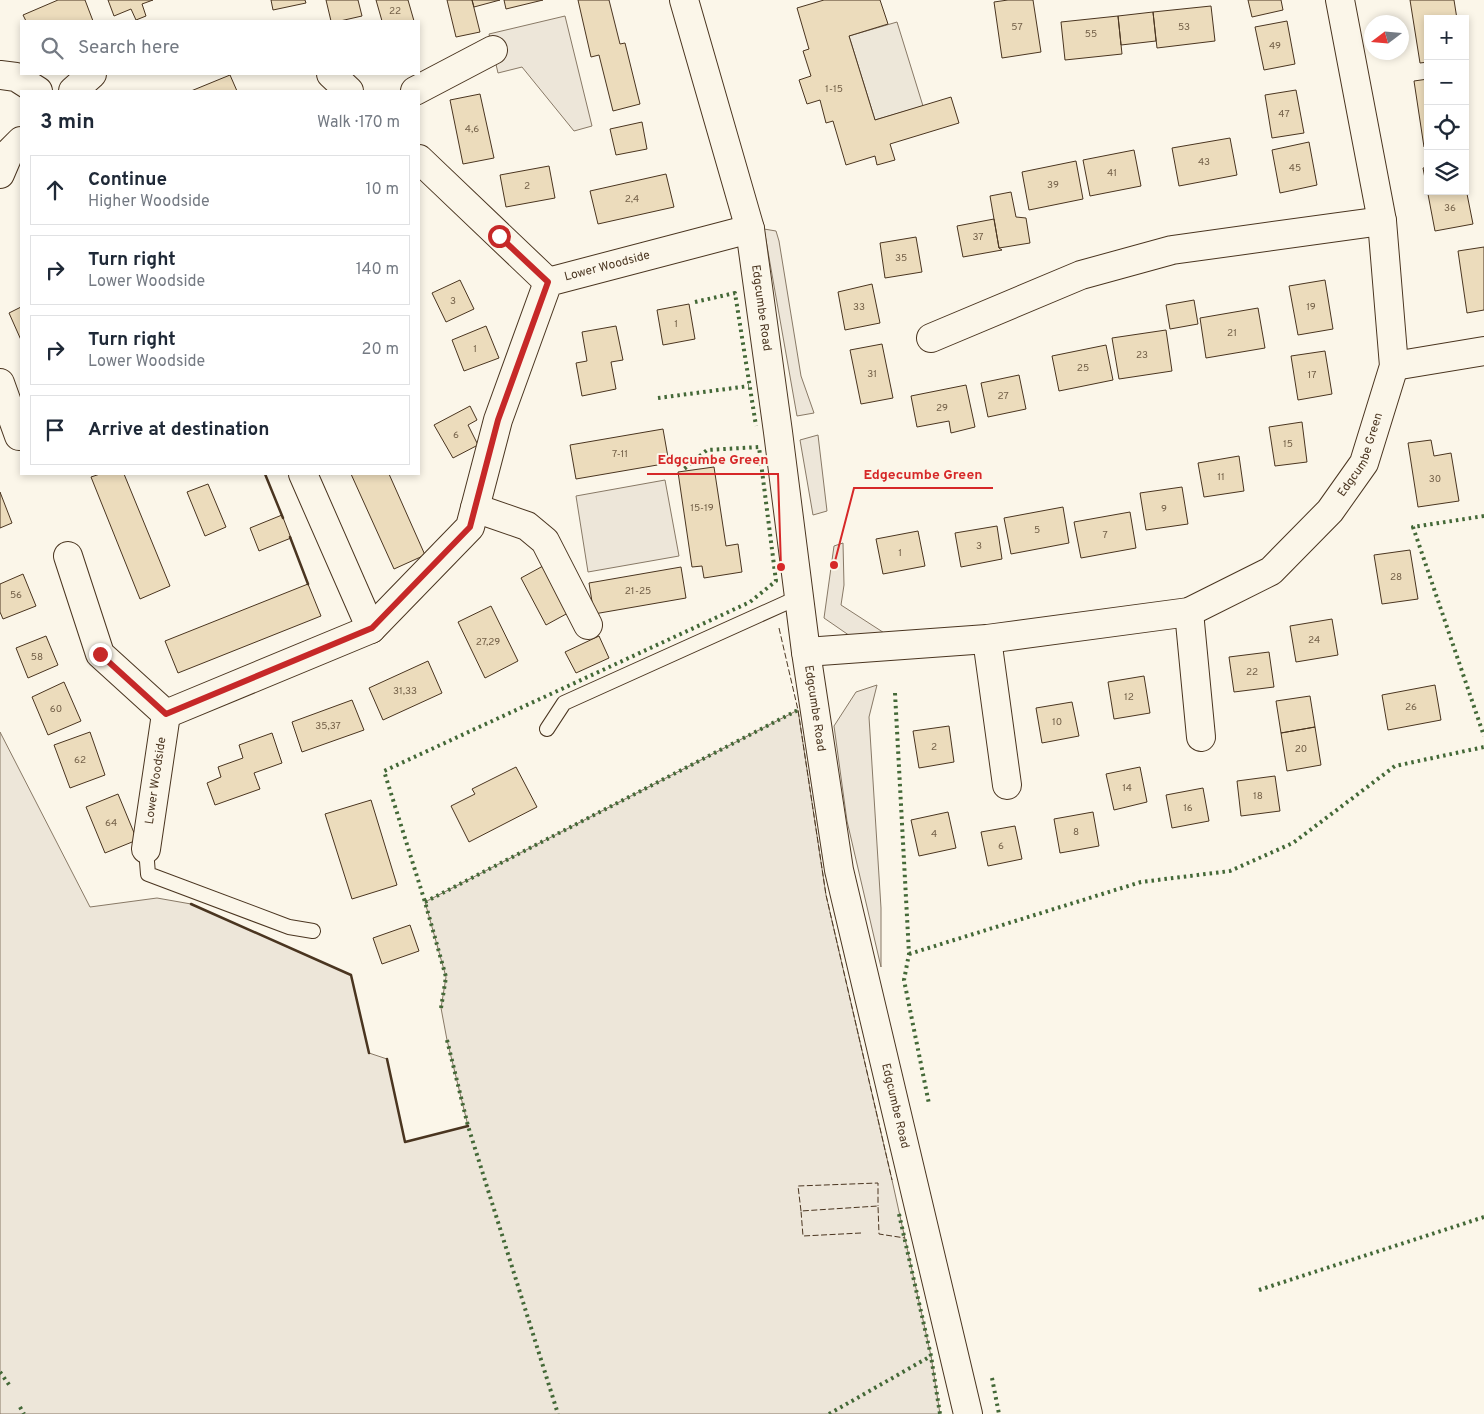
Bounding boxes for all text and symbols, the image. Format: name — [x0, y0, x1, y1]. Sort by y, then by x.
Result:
house number: 22 — [389, 5, 401, 18]
north arrow — [1364, 15, 1409, 60]
map controls — [1424, 15, 1469, 195]
button: + — [1424, 15, 1469, 60]
search box — [20, 20, 420, 75]
house number: 57 — [1011, 21, 1023, 34]
house number: 53 — [1178, 21, 1190, 34]
house number: 55 — [1085, 28, 1097, 41]
icon: search — [38, 34, 66, 62]
text: Search here — [78, 36, 180, 60]
house number: 49 — [1269, 40, 1281, 53]
button: − — [1424, 60, 1469, 105]
house number: 1-15 — [825, 83, 843, 96]
button: locate — [1424, 105, 1469, 150]
house number: 47 — [1278, 108, 1290, 121]
text: 3 min — [40, 109, 95, 136]
text: Walk · 170 m — [317, 113, 400, 133]
house number: 4,6 — [465, 123, 479, 136]
button: layers — [1424, 150, 1469, 195]
house number: 43 — [1198, 156, 1210, 169]
house number: 45 — [1289, 162, 1301, 175]
house number: 41 — [1107, 167, 1117, 180]
text: Continue — [88, 168, 167, 192]
icon: ahead — [41, 176, 69, 204]
house number: 39 — [1047, 179, 1059, 192]
text: 10 m — [365, 180, 399, 200]
house number: 2 — [524, 180, 530, 193]
text: Higher Woodside — [88, 192, 210, 212]
house number: 2,4 — [625, 193, 639, 206]
house number: 36 — [1444, 202, 1456, 215]
route start — [488, 225, 511, 248]
house number: 37 — [972, 231, 984, 244]
text: Turn right — [88, 248, 176, 272]
street label: Lower Woodside — [563, 248, 652, 285]
house number: 35 — [895, 252, 907, 265]
icon: right — [41, 256, 69, 284]
text: 140 m — [356, 260, 399, 280]
street label: Edgcumbe Road — [747, 264, 775, 352]
text: Lower Woodside — [88, 272, 205, 292]
house number: 3 — [450, 295, 456, 308]
house number: 33 — [853, 301, 865, 314]
house number: 19 — [1306, 301, 1316, 314]
house number: 1 — [674, 318, 678, 331]
house number: 21 — [1227, 327, 1237, 340]
text: Turn right — [88, 328, 176, 352]
icon: right — [41, 336, 69, 364]
text: 20 m — [362, 340, 399, 360]
house number: 1 — [473, 343, 477, 356]
house number: 23 — [1136, 349, 1148, 362]
text: Lower Woodside — [88, 352, 205, 372]
house number: 25 — [1077, 362, 1089, 375]
house number: 31 — [867, 368, 877, 381]
house number: 17 — [1308, 369, 1316, 382]
house number: 27 — [997, 390, 1009, 403]
house number: 29 — [936, 402, 948, 415]
street label: Edgcumbe Green — [1334, 411, 1387, 500]
icon: arrive — [41, 416, 69, 444]
text: Arrive at destination — [88, 418, 269, 442]
house number: 6 — [453, 429, 459, 442]
house number: 15 — [1283, 438, 1293, 451]
callout: Edgcumbe Green — [647, 445, 778, 474]
house number: 7-11 — [612, 448, 628, 461]
text: Edgcumbe Green — [657, 452, 769, 469]
callout: Edgecumbe Green — [854, 459, 993, 488]
text: Edgecumbe Green — [863, 467, 983, 484]
house number: 11 — [1217, 471, 1225, 484]
house number: 30 — [1429, 473, 1441, 486]
house number: 15-19 — [690, 502, 714, 515]
house number: 9 — [1161, 503, 1167, 516]
house number: 5 — [1034, 524, 1040, 537]
house number: 7 — [1102, 529, 1108, 542]
house number: 3 — [976, 540, 982, 553]
house number: 1 — [898, 547, 902, 560]
house number: 28 — [1390, 571, 1402, 584]
house number: 21-25 — [625, 585, 651, 598]
house number: 56 — [10, 589, 22, 602]
house number: 24 — [1308, 634, 1320, 647]
house number: 27,29 — [476, 636, 500, 649]
route end — [89, 643, 112, 666]
house number: 58 — [31, 651, 43, 664]
street label: Edgcumbe Road — [800, 664, 829, 753]
house number: 22 — [1246, 666, 1258, 679]
house number: 31,33 — [393, 685, 417, 698]
house number: 12 — [1124, 691, 1134, 704]
house number: 26 — [1405, 701, 1417, 714]
house number: 60 — [50, 703, 62, 716]
house number: 10 — [1052, 716, 1062, 729]
house number: 35,37 — [315, 720, 341, 733]
street label: Lower Woodside — [142, 736, 170, 825]
house number: 2 — [931, 741, 937, 754]
house number: 20 — [1295, 743, 1307, 756]
house number: 62 — [74, 754, 86, 767]
house number: 14 — [1122, 782, 1132, 795]
house number: 18 — [1253, 790, 1263, 803]
house number: 16 — [1183, 802, 1193, 815]
house number: 64 — [105, 817, 117, 830]
house number: 8 — [1073, 826, 1079, 839]
house number: 4 — [931, 828, 937, 841]
house number: 6 — [998, 840, 1004, 853]
street label: Edgcumbe Road — [877, 1062, 913, 1150]

